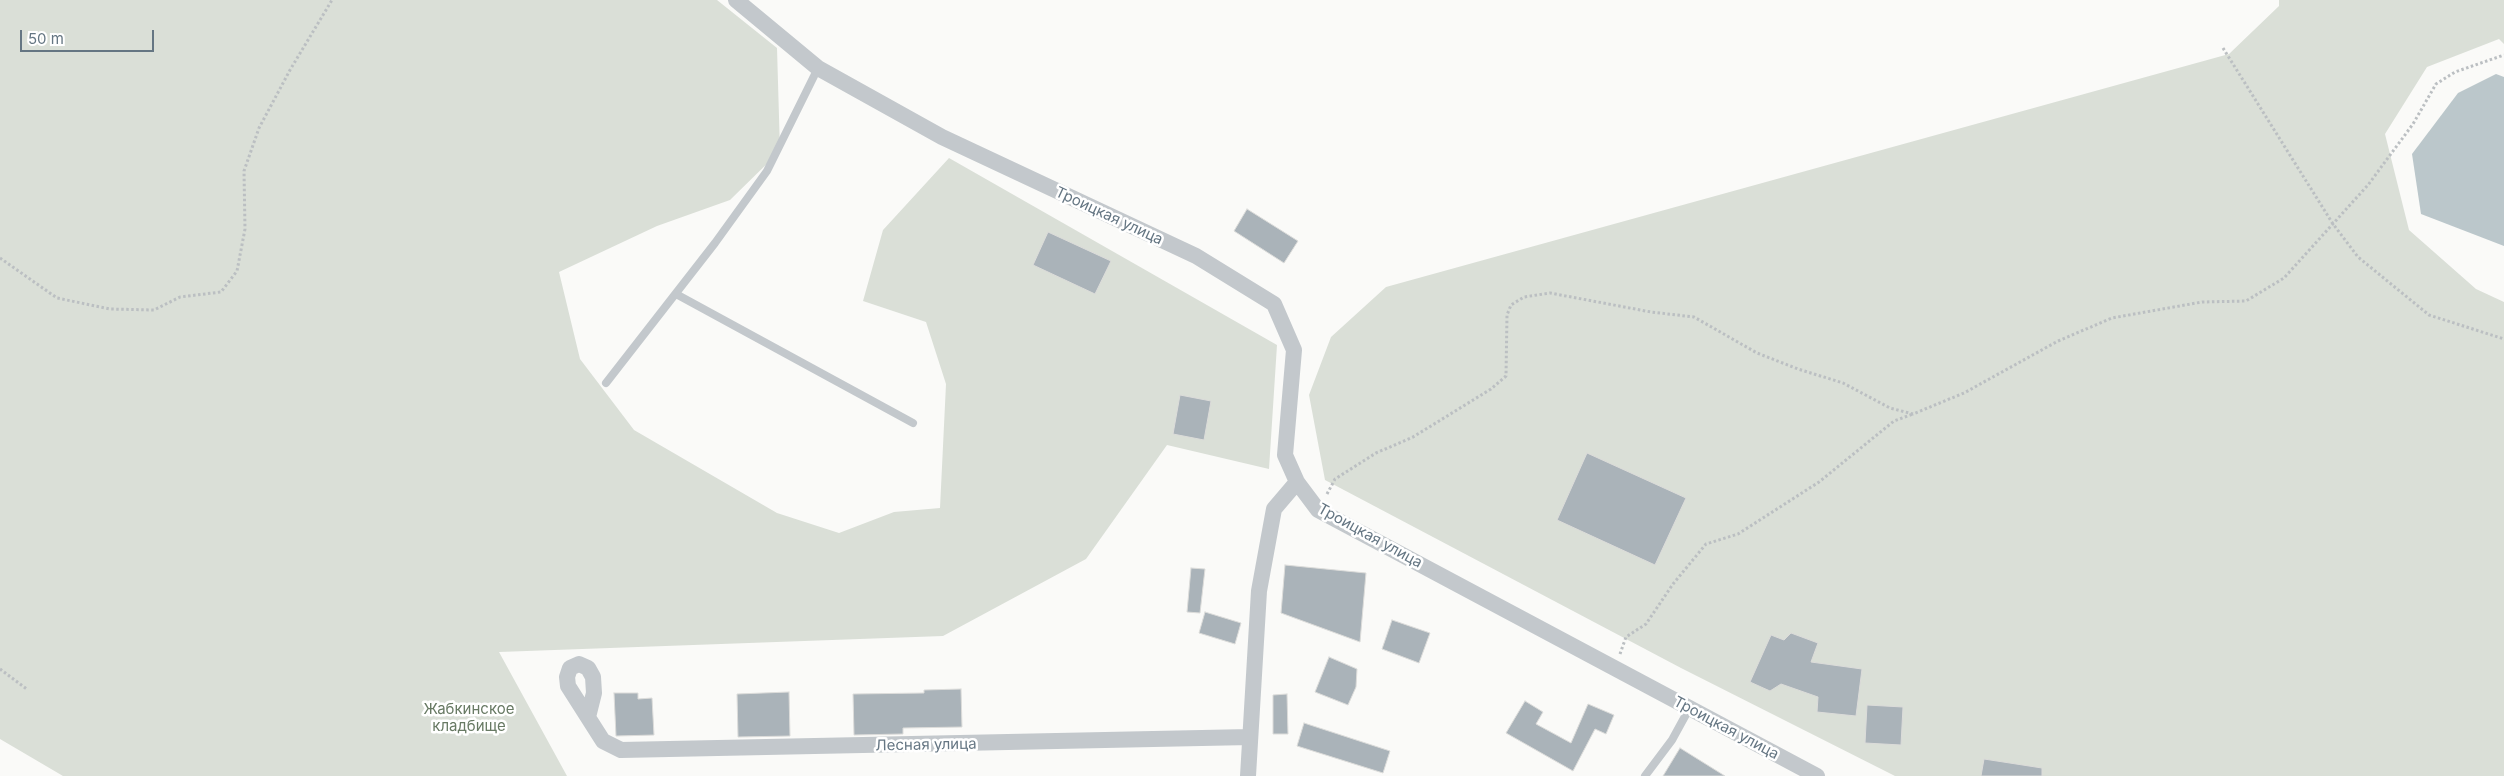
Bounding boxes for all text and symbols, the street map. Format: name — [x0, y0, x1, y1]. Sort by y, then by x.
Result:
scale bar — [22, 20, 156, 52]
text: 50 m — [28, 29, 64, 48]
street label: Троицкая улица — [1052, 183, 1166, 249]
street label: Троицкая улица — [1315, 500, 1425, 572]
street label: Троицкая улица — [1670, 693, 1782, 763]
park label: Жабкинское кладбище — [424, 700, 514, 735]
street label: Лесная улица — [875, 735, 977, 755]

